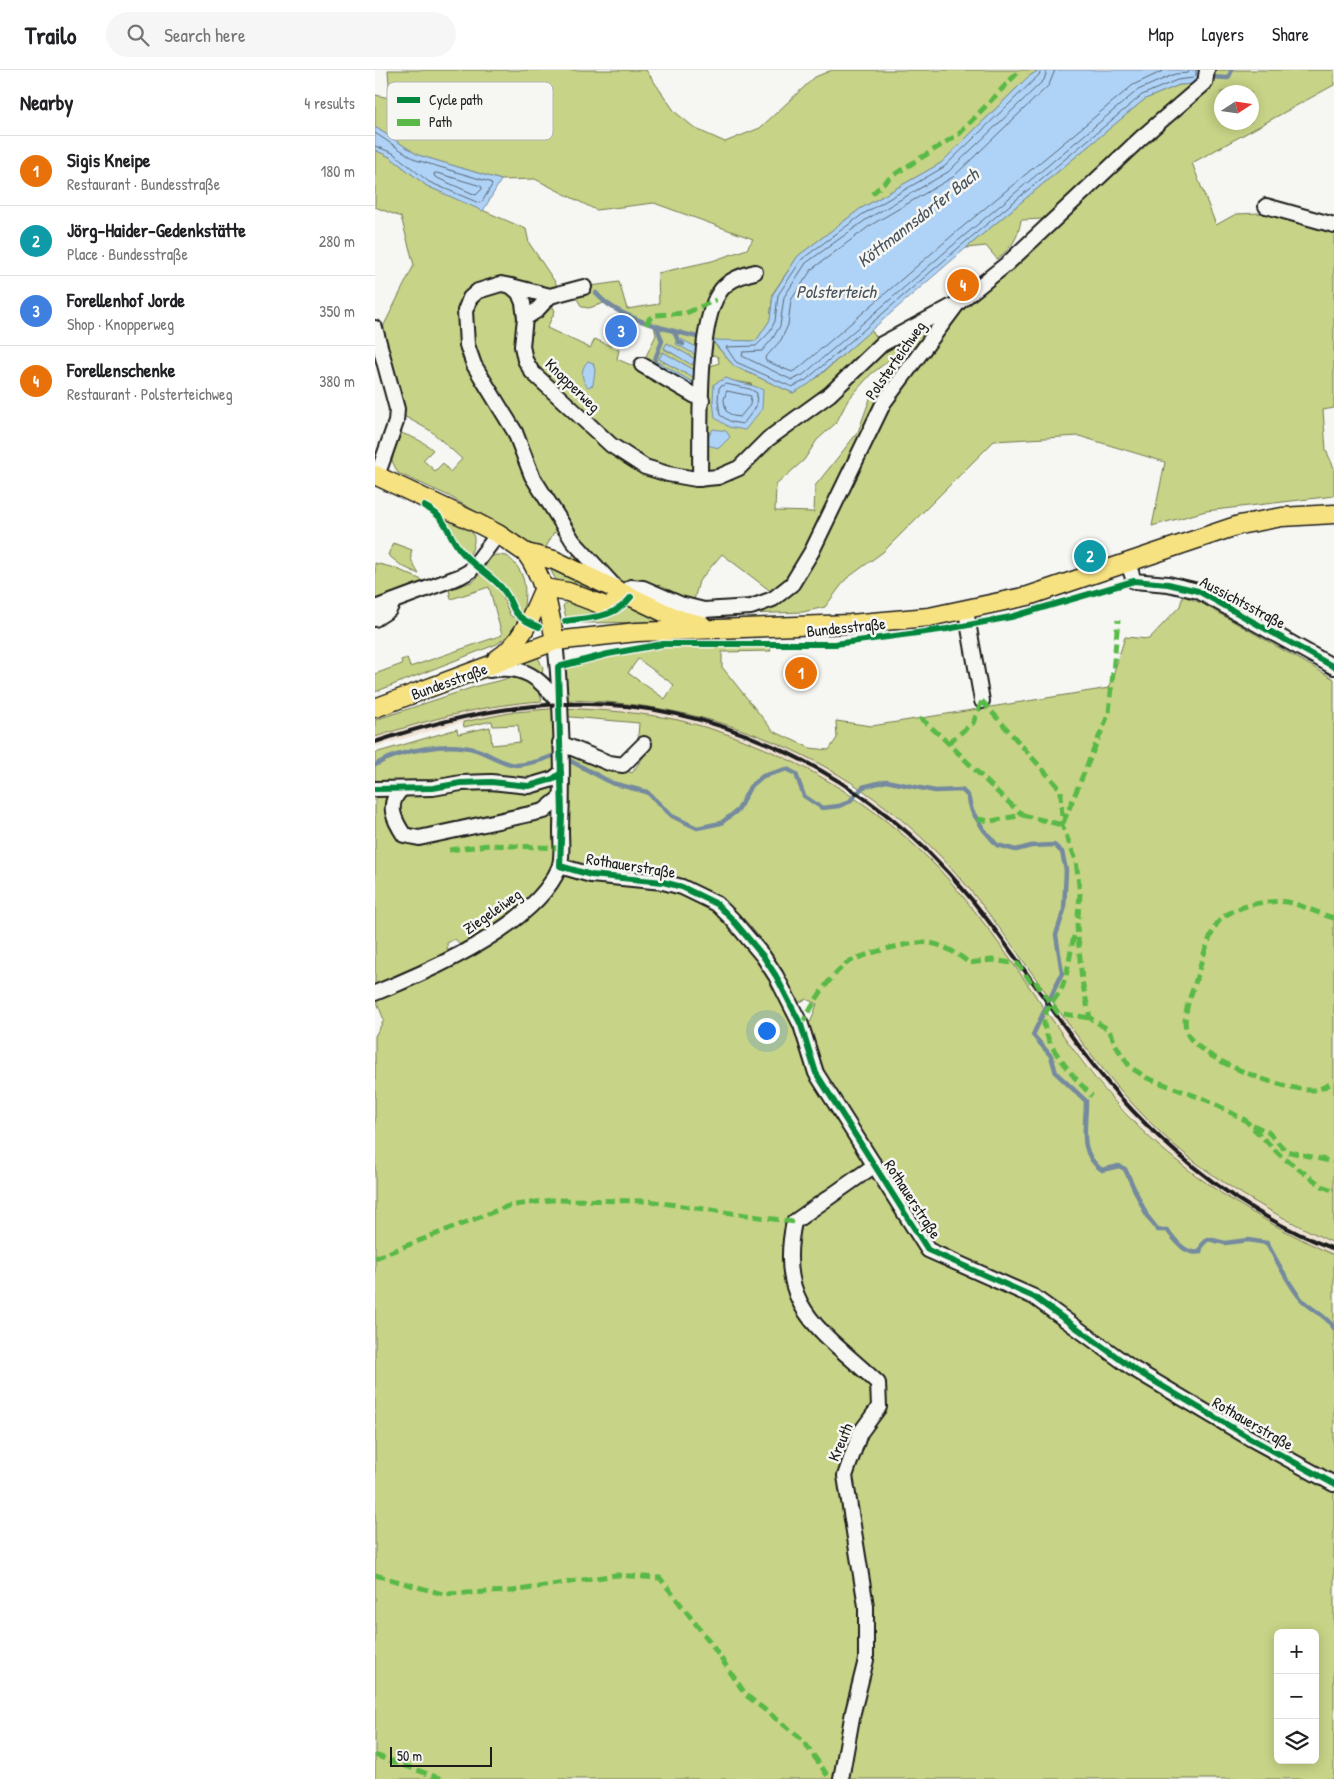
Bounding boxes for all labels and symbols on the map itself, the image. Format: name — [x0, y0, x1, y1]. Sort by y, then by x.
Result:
legend — [387, 82, 553, 140]
north arrow — [1214, 85, 1259, 130]
text: Cycle path — [429, 90, 483, 110]
text: Path — [429, 112, 452, 131]
water label: Köttmannsdorfer Bach — [852, 161, 985, 273]
pin: 4 — [947, 266, 979, 304]
water label: Polsterteich — [796, 279, 877, 304]
pin: 3 — [605, 312, 637, 350]
street label: Polsterteichweg — [860, 316, 930, 404]
street label: Knopperweg — [540, 353, 606, 417]
pin: 2 — [1074, 537, 1106, 575]
street label: Aussichtsstraße — [1196, 570, 1290, 634]
street label: Bundesstraße — [805, 612, 887, 642]
pin: 1 — [785, 654, 817, 692]
street label: Bundesstraße — [408, 657, 491, 705]
street label: Rothauerstraße — [585, 847, 678, 883]
street label: Ziegeleiweg — [458, 883, 526, 939]
your location — [754, 1018, 780, 1044]
street label: Rothauerstraße — [879, 1155, 947, 1243]
street label: Rothauerstraße — [1208, 1391, 1298, 1455]
street label: Kreuth — [822, 1419, 858, 1464]
scale bar — [390, 1744, 493, 1767]

